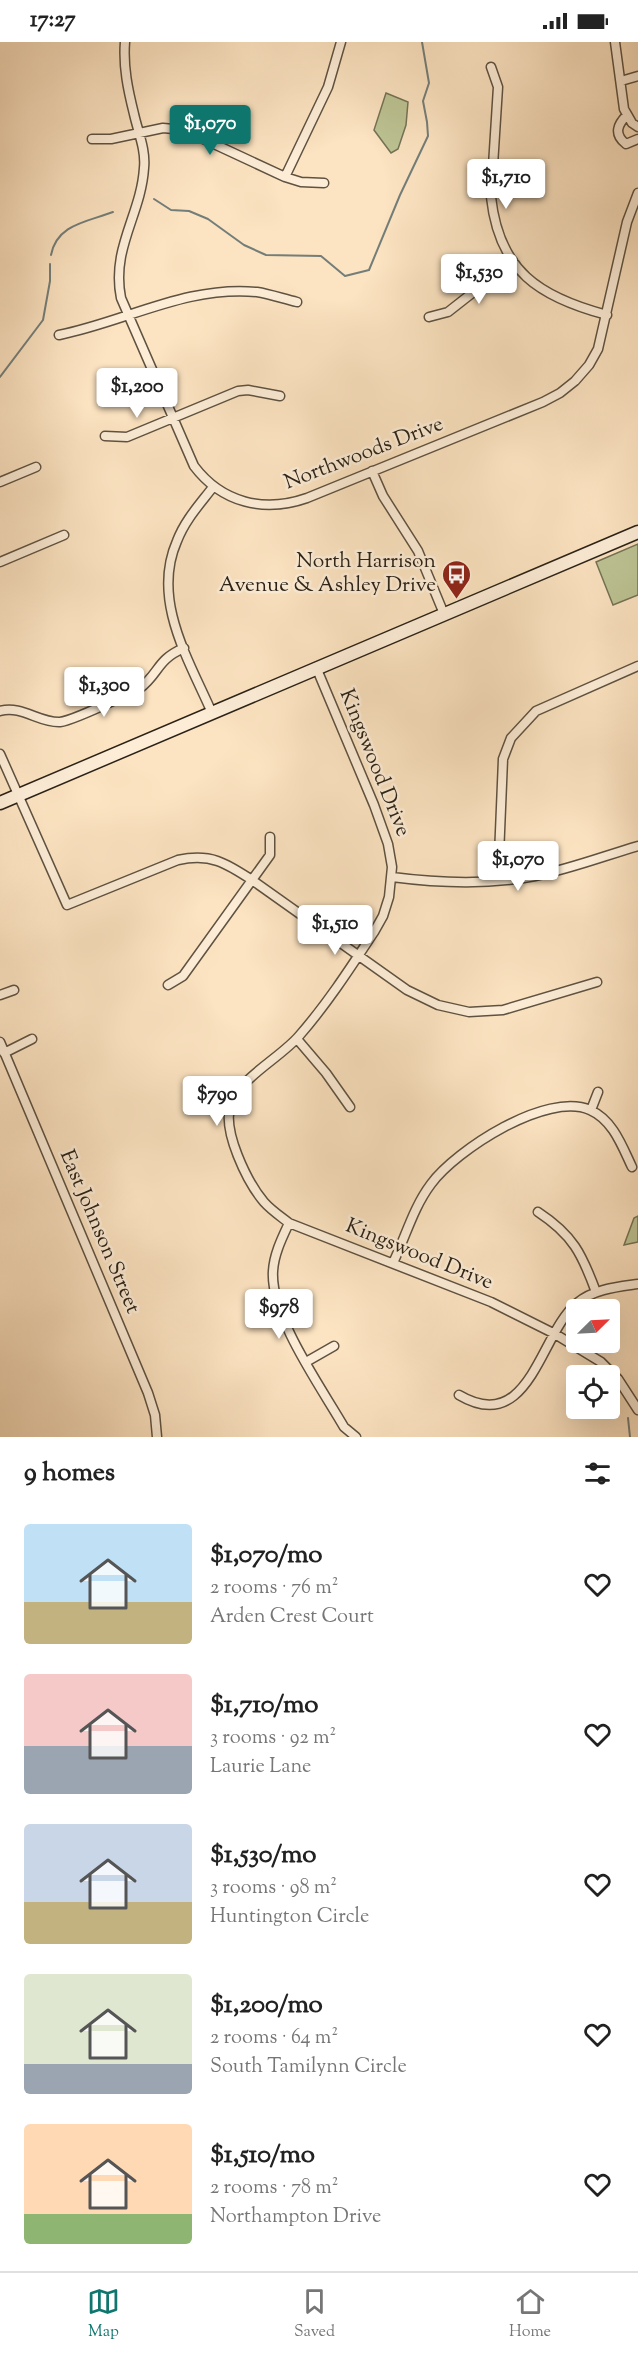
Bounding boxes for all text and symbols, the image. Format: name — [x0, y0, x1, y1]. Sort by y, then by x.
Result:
text: 17:27 — [30, 5, 76, 37]
pin: $1,070 — [161, 105, 259, 156]
text: $1,070 — [184, 110, 236, 139]
pin: $1,710 — [457, 159, 555, 210]
text: $1,710 — [481, 164, 531, 193]
pin: $1,530 — [430, 254, 528, 305]
text: $1,530 — [455, 259, 503, 288]
pin: $1,200 — [88, 368, 186, 419]
text: $1,200 — [111, 373, 163, 402]
street label: Northwoods Drive — [280, 410, 448, 498]
place label: North Harrison Avenue & Ashley Drive — [219, 547, 436, 601]
bus stop icon: North Harrison Avenue & Ashley Drive — [441, 558, 473, 600]
pin: $1,300 — [55, 667, 153, 718]
text: $1,300 — [78, 672, 130, 701]
street label: Kingswood Drive — [331, 685, 417, 841]
pin: $1,070 — [469, 841, 567, 892]
text: $1,070 — [492, 846, 544, 875]
pin: $1,510 — [286, 905, 384, 956]
text: $1,510 — [312, 910, 358, 939]
pin: $790 — [181, 1076, 253, 1127]
text: $790 — [197, 1081, 237, 1110]
street label: East Johnson Street — [51, 1145, 147, 1319]
street label: Kingswood Drive — [341, 1212, 497, 1298]
pin: $978 — [243, 1289, 315, 1340]
text: $978 — [259, 1294, 299, 1323]
north arrow — [566, 1299, 620, 1353]
map controls — [566, 1299, 620, 1419]
button: locate — [566, 1365, 620, 1419]
text: 9 homes — [24, 1455, 115, 1492]
icon: filters — [581, 1457, 614, 1490]
text: $1,070/mo — [210, 1537, 322, 1574]
icon: home — [72, 1548, 144, 1620]
icon: heart — [581, 1568, 614, 1601]
text: 2 rooms · 76 m² — [210, 1574, 338, 1603]
text: Arden Crest Court — [210, 1603, 374, 1632]
text: $1,710/mo — [210, 1687, 319, 1724]
icon: home — [72, 1698, 144, 1770]
icon: heart — [581, 1718, 614, 1751]
text: 3 rooms · 92 m² — [210, 1724, 336, 1753]
text: Laurie Lane — [210, 1753, 311, 1782]
text: $1,530/mo — [210, 1837, 317, 1874]
icon: home — [72, 1848, 144, 1920]
icon: heart — [581, 1868, 614, 1901]
text: 3 rooms · 98 m² — [210, 1874, 337, 1903]
text: Huntington Circle — [210, 1903, 369, 1932]
text: $1,200/mo — [210, 1987, 323, 2024]
icon: home — [72, 1998, 144, 2070]
icon: heart — [581, 2018, 614, 2051]
text: 2 rooms · 64 m² — [210, 2024, 338, 2053]
text: South Tamilynn Circle — [210, 2053, 407, 2082]
text: $1,510/mo — [210, 2137, 315, 2174]
icon: home — [72, 2148, 144, 2220]
icon: heart — [581, 2168, 614, 2201]
text: 2 rooms · 78 m² — [210, 2174, 339, 2203]
text: Northampton Drive — [210, 2203, 381, 2232]
tab: Map — [87, 2285, 120, 2344]
tab: Saved — [294, 2285, 335, 2344]
tab: Home — [509, 2285, 551, 2344]

